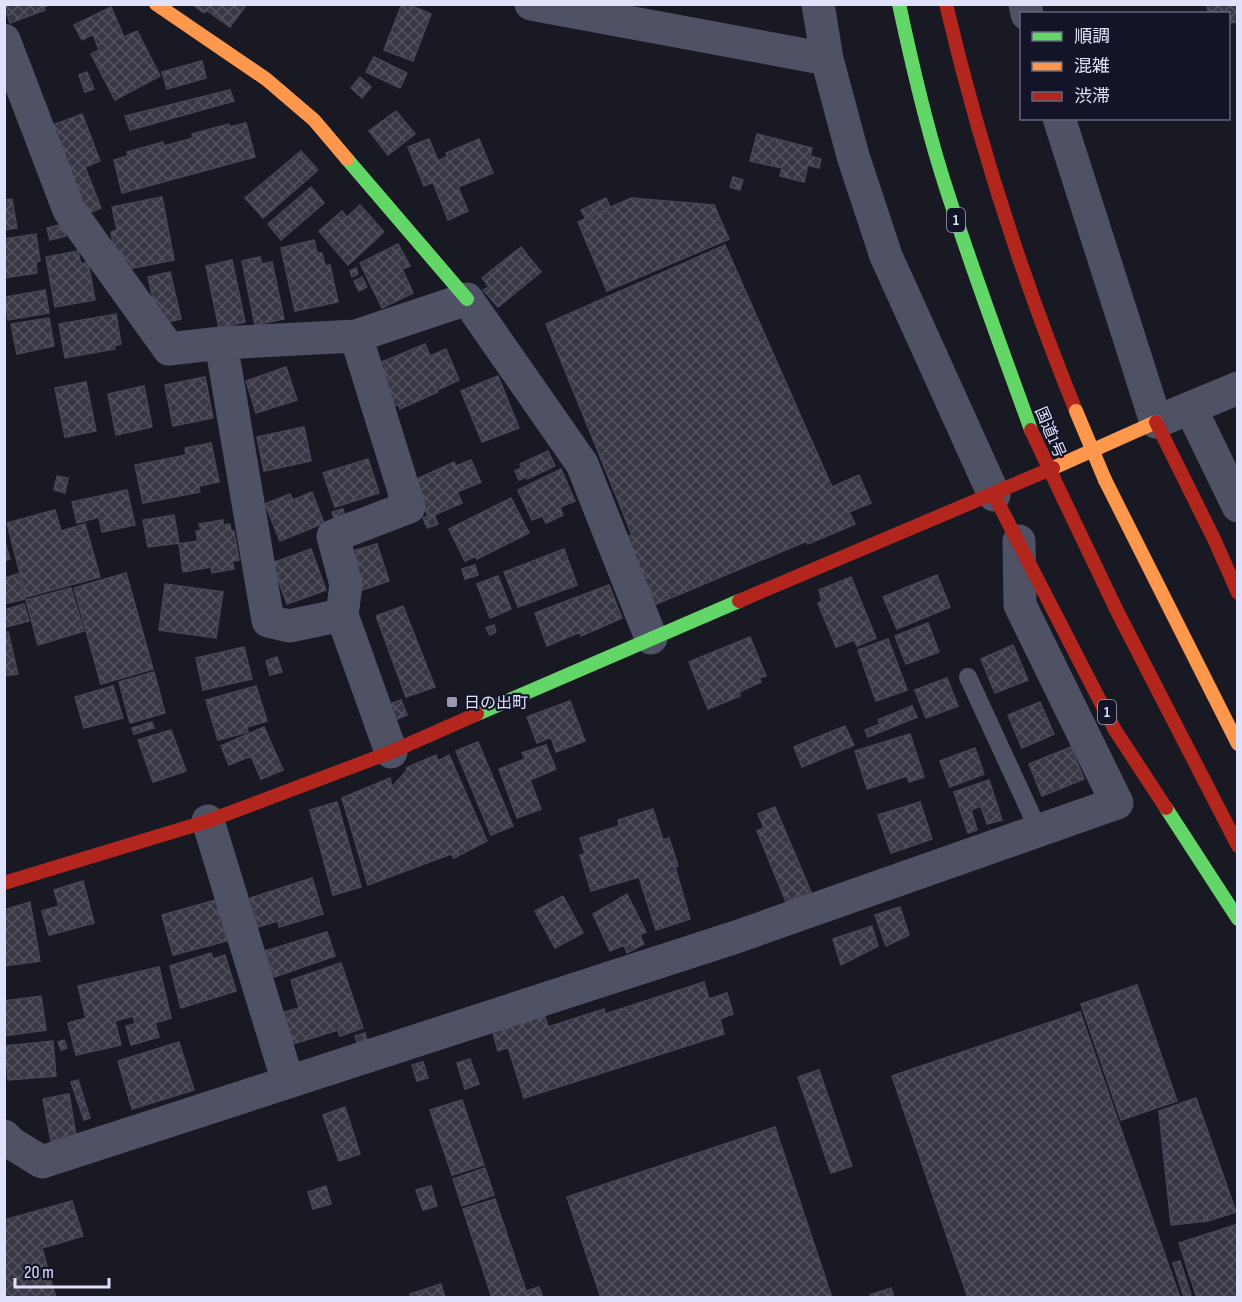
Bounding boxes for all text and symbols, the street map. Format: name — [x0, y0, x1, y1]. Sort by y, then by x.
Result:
legend — [1020, 12, 1230, 120]
text: 順調 — [1074, 26, 1110, 47]
text: 混雑 — [1074, 56, 1110, 77]
text: 渋滞 — [1074, 86, 1110, 107]
road number: 1 — [947, 208, 965, 232]
street label: 国道1号 — [1030, 404, 1069, 461]
place label: 日の出町 — [464, 694, 528, 713]
marker: 日の出町 — [445, 695, 459, 709]
road number: 1 — [1098, 700, 1116, 724]
scale bar — [15, 1251, 110, 1289]
text: 20 m — [24, 1262, 54, 1283]

